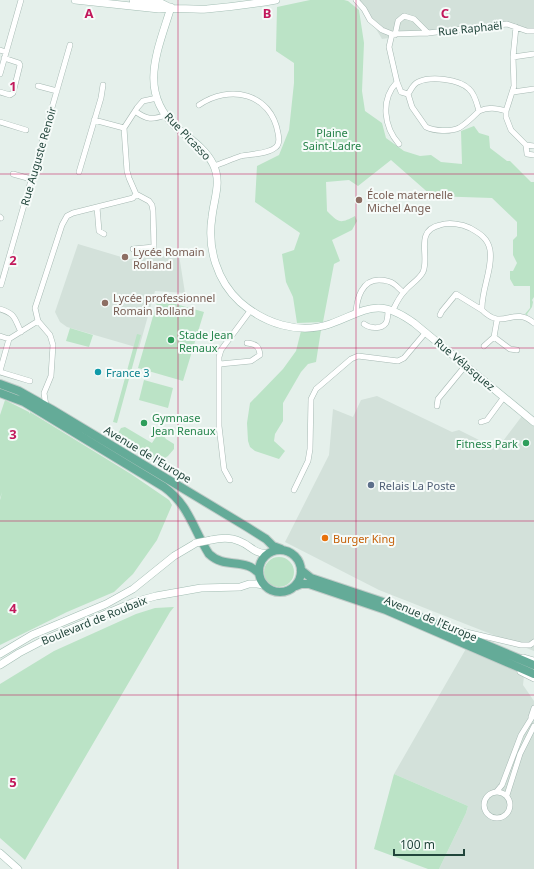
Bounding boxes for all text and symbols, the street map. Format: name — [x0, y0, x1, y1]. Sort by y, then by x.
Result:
text: A — [85, 4, 94, 22]
text: B — [263, 4, 271, 22]
text: C — [441, 4, 449, 22]
street label: Rue Raphaël — [437, 17, 503, 39]
text: 1 — [9, 77, 17, 95]
street label: Rue Auguste Renoir — [17, 104, 59, 207]
street label: Rue Picasso — [161, 109, 215, 163]
park label: Plaine Saint-Ladre — [303, 125, 361, 153]
place label: École maternelle Michel Ange — [367, 187, 453, 215]
marker: École maternelle Michel Ange — [354, 195, 364, 205]
place label: Lycée Romain Rolland — [133, 244, 205, 272]
text: 2 — [9, 251, 17, 269]
marker: Lycée Romain Rolland — [120, 252, 130, 262]
place label: Lycée professionnel Romain Rolland — [113, 290, 215, 318]
marker: Lycée professionnel Romain Rolland — [100, 298, 110, 308]
place label: Stade Jean Renaux — [179, 327, 233, 355]
street label: Rue Vélasquez — [432, 334, 498, 394]
marker: Stade Jean Renaux — [166, 335, 176, 345]
place label: France 3 — [106, 365, 150, 380]
marker: France 3 — [93, 367, 103, 377]
place label: Gymnase Jean Renaux — [151, 410, 216, 438]
marker: Gymnase Jean Renaux — [139, 418, 149, 428]
street label: Avenue de l'Europe — [101, 422, 195, 486]
text: 3 — [9, 425, 17, 443]
place label: Fitness Park — [456, 436, 518, 451]
marker: Fitness Park — [521, 438, 531, 448]
place label: Relais La Poste — [379, 478, 456, 493]
marker: Relais La Poste — [366, 480, 376, 490]
place label: Burger King — [333, 531, 395, 546]
marker: Burger King — [320, 533, 330, 543]
street label: Boulevard de Roubaix — [39, 592, 149, 648]
street label: Avenue de l'Europe — [382, 592, 480, 644]
text: 4 — [9, 599, 17, 617]
text: 5 — [9, 773, 17, 791]
scale bar — [394, 831, 464, 857]
text: 100 m — [400, 836, 435, 853]

